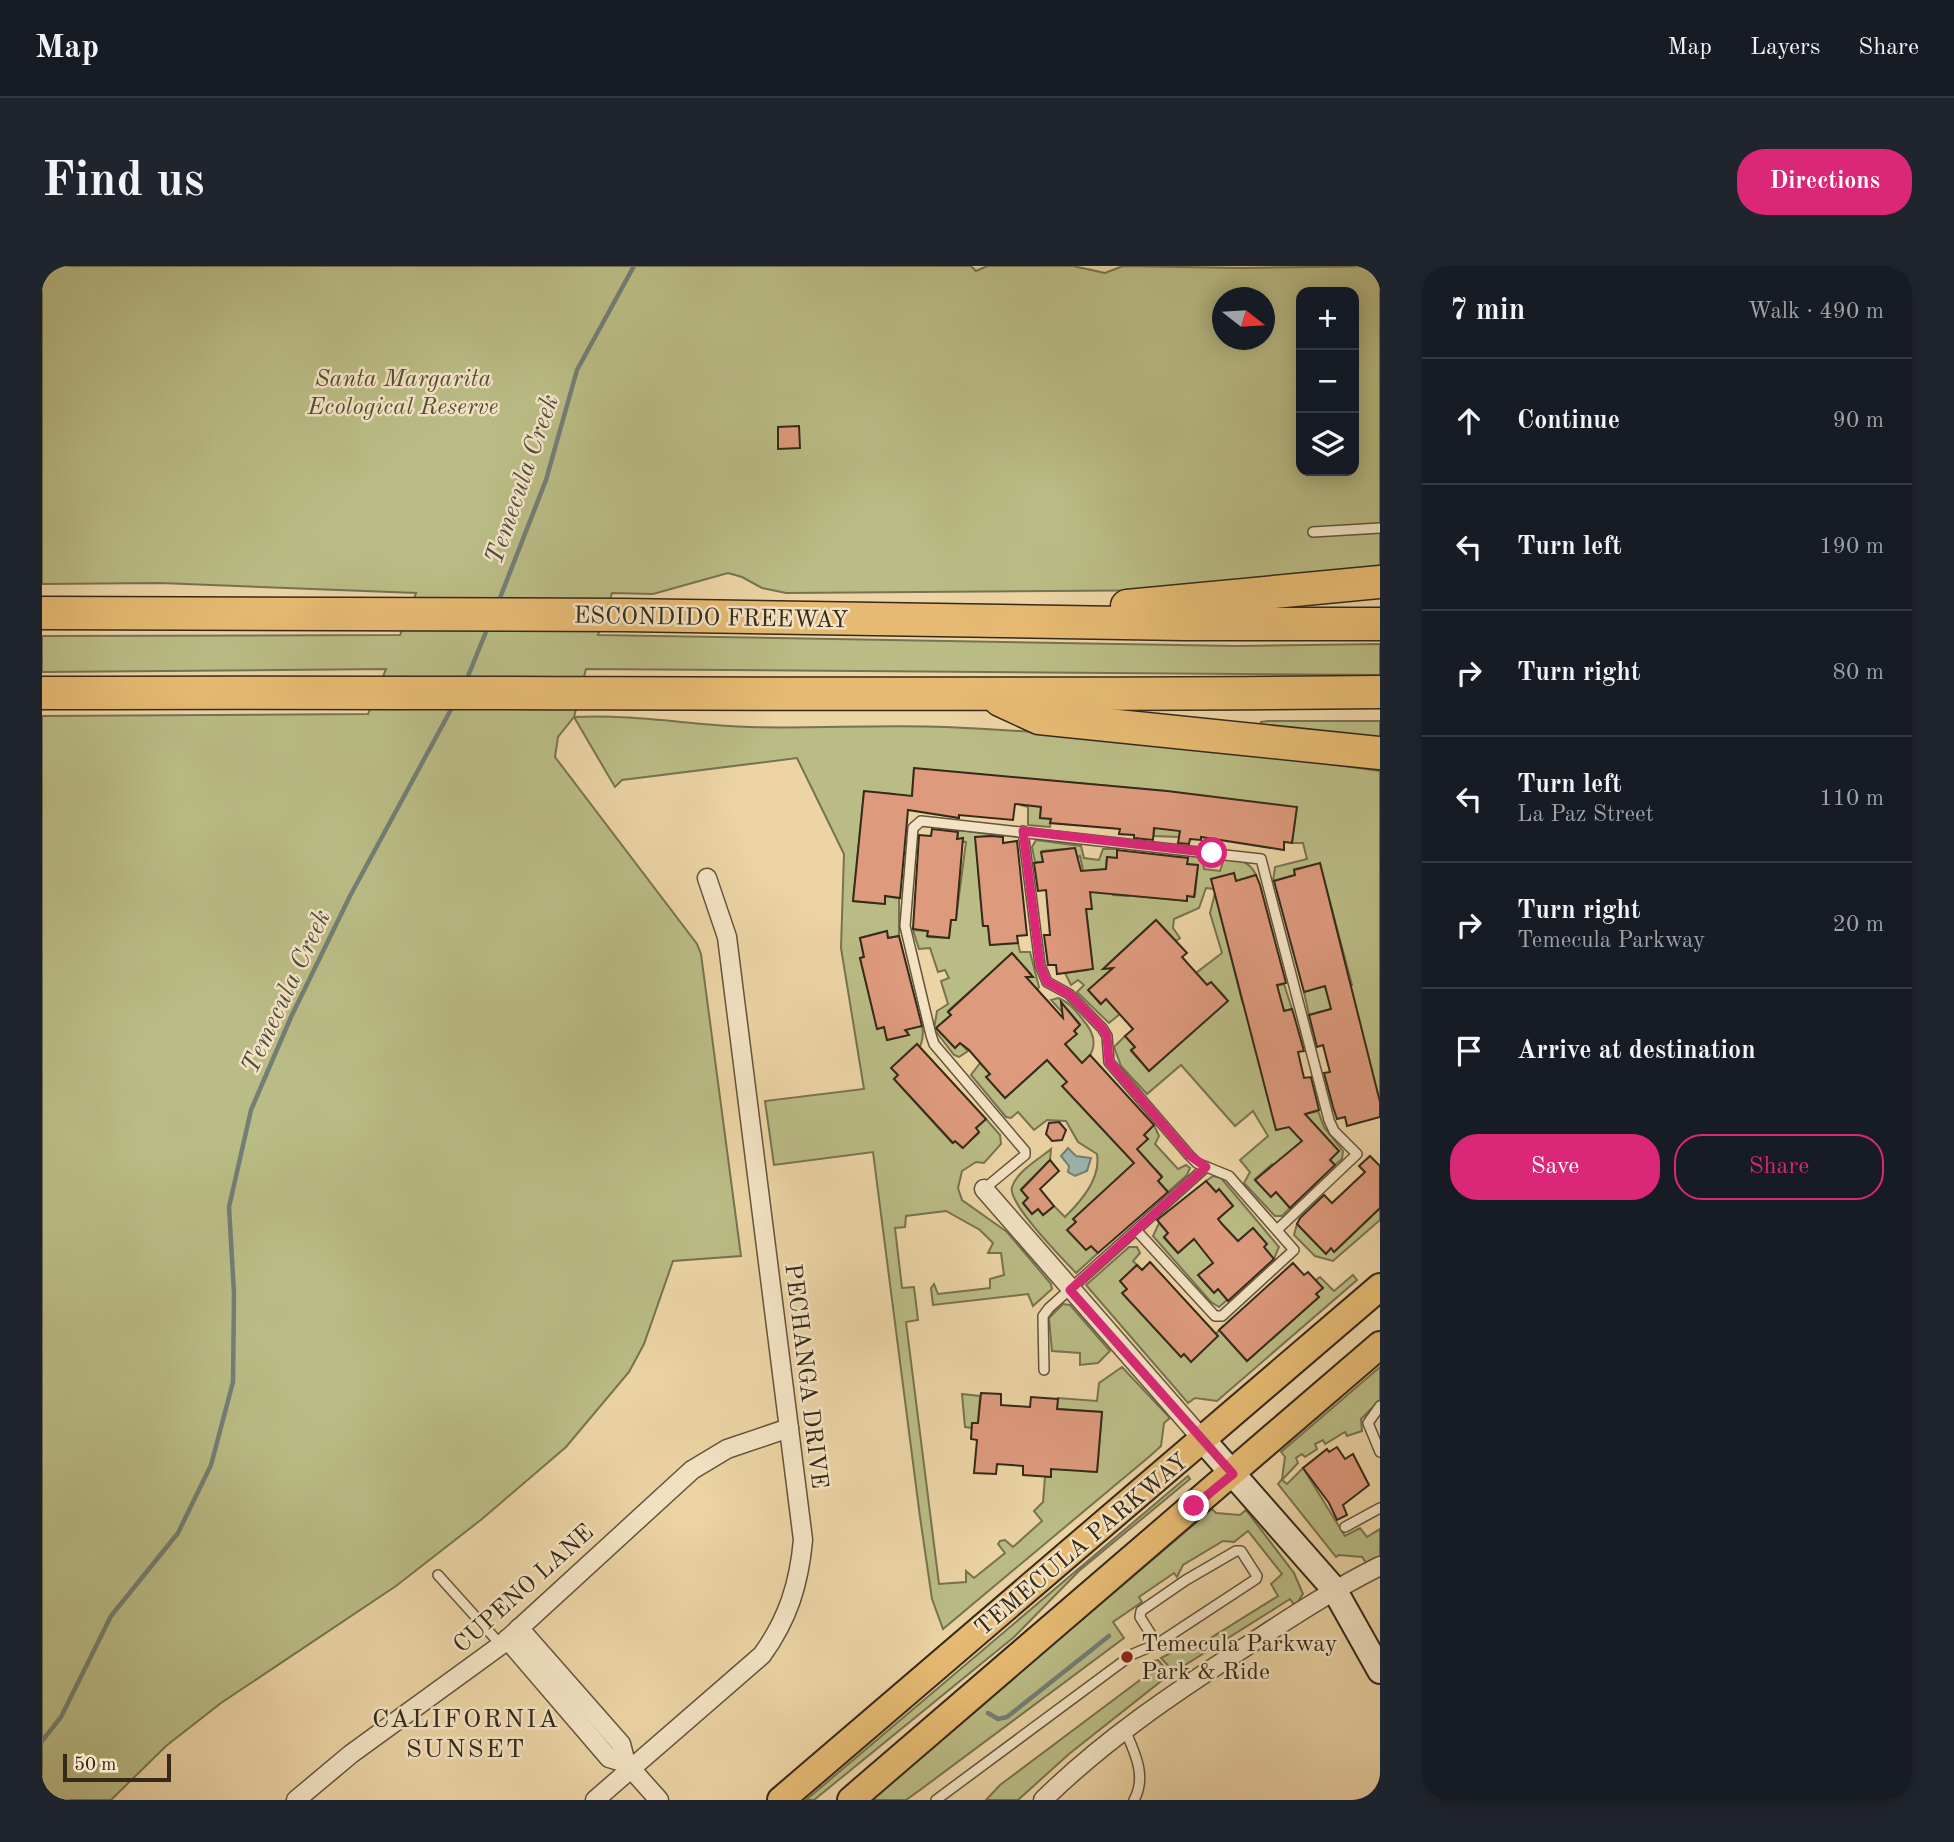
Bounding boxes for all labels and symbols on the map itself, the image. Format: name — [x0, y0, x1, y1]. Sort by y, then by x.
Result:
north arrow — [1212, 287, 1275, 350]
park label: Santa Margarita Ecological Reserve — [307, 368, 499, 420]
water label: Temecula Creek — [482, 391, 564, 568]
street label: ESCONDIDO FREEWAY — [573, 605, 849, 633]
route start — [1196, 837, 1227, 868]
water label: Temecula Creek — [238, 906, 336, 1078]
street label: PECHANGA DRIVE — [779, 1262, 831, 1490]
street label: TEMECULA PARKWAY — [971, 1450, 1193, 1641]
route end — [1178, 1490, 1209, 1521]
street label: CUPENO LANE — [450, 1521, 599, 1658]
place label: Temecula Parkway Park & Ride — [1141, 1633, 1338, 1685]
marker: Temecula Parkway Park & Ride — [1119, 1649, 1135, 1665]
district label: CALIFORNIA SUNSET — [372, 1707, 560, 1763]
scale bar — [63, 1751, 172, 1783]

